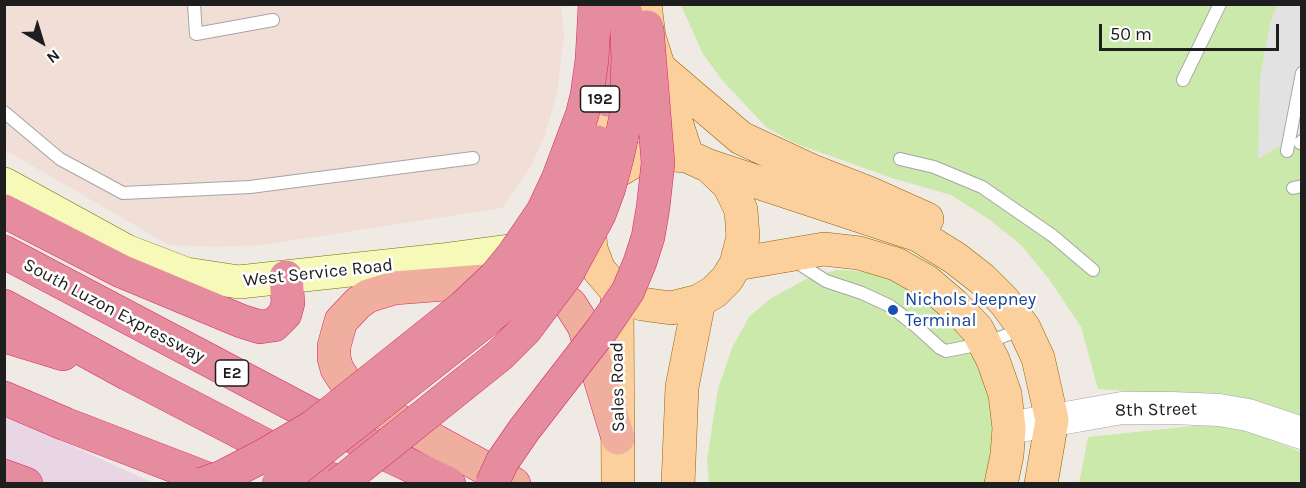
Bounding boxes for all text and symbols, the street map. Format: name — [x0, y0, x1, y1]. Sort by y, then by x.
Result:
north arrow — [12, 12, 72, 72]
scale bar — [1102, 12, 1282, 50]
text: 50 m — [1110, 23, 1152, 45]
text: N — [43, 46, 64, 68]
road number: 192 — [580, 86, 620, 112]
street label: South Luzon Expressway — [20, 254, 208, 368]
street label: West Service Road — [242, 254, 394, 292]
place label: Nichols Jeepney Terminal — [905, 289, 1036, 332]
marker: Nichols Jeepney Terminal — [886, 303, 900, 317]
street label: Sales Road — [606, 342, 630, 432]
road number: E2 — [216, 360, 248, 386]
street label: 8th Street — [1115, 398, 1197, 422]

